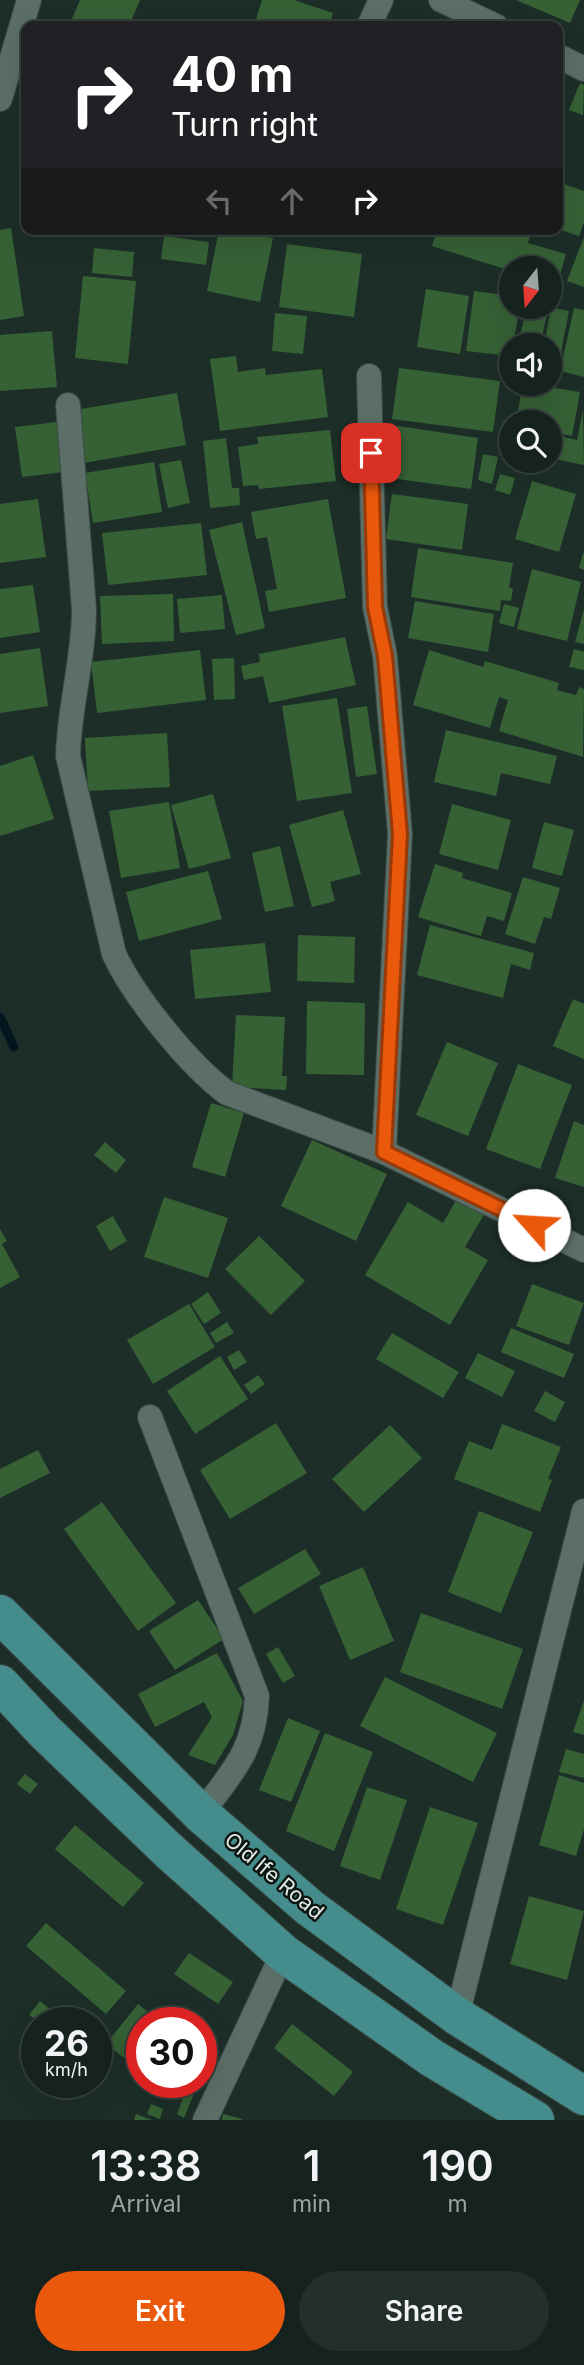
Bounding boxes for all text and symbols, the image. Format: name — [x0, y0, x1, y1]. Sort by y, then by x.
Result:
text: 40 m — [171, 45, 294, 104]
icon: right — [56, 49, 147, 140]
text: Turn right — [171, 105, 318, 144]
icon: left — [200, 182, 238, 220]
icon: ahead — [273, 182, 311, 220]
icon: right — [346, 182, 384, 220]
north arrow — [499, 256, 562, 318]
map controls — [499, 256, 562, 473]
button: sound — [499, 333, 562, 396]
button: search — [499, 410, 562, 473]
pin — [341, 423, 401, 483]
icon: arrive — [352, 434, 390, 472]
position arrow — [497, 1188, 571, 1262]
street label: Old Ife Road — [220, 1827, 329, 1924]
speed limit sign: 30 — [126, 2007, 217, 2098]
text: 26 — [44, 2022, 89, 2064]
text: km/h — [45, 2059, 88, 2080]
text: 13:38 — [90, 2140, 202, 2191]
text: 1 — [303, 2140, 320, 2191]
text: 190 — [421, 2140, 494, 2191]
text: Arrival — [111, 2190, 181, 2218]
text: min — [292, 2190, 331, 2218]
text: m — [448, 2190, 468, 2218]
button: Exit — [35, 2271, 285, 2351]
button: Share — [299, 2271, 549, 2351]

